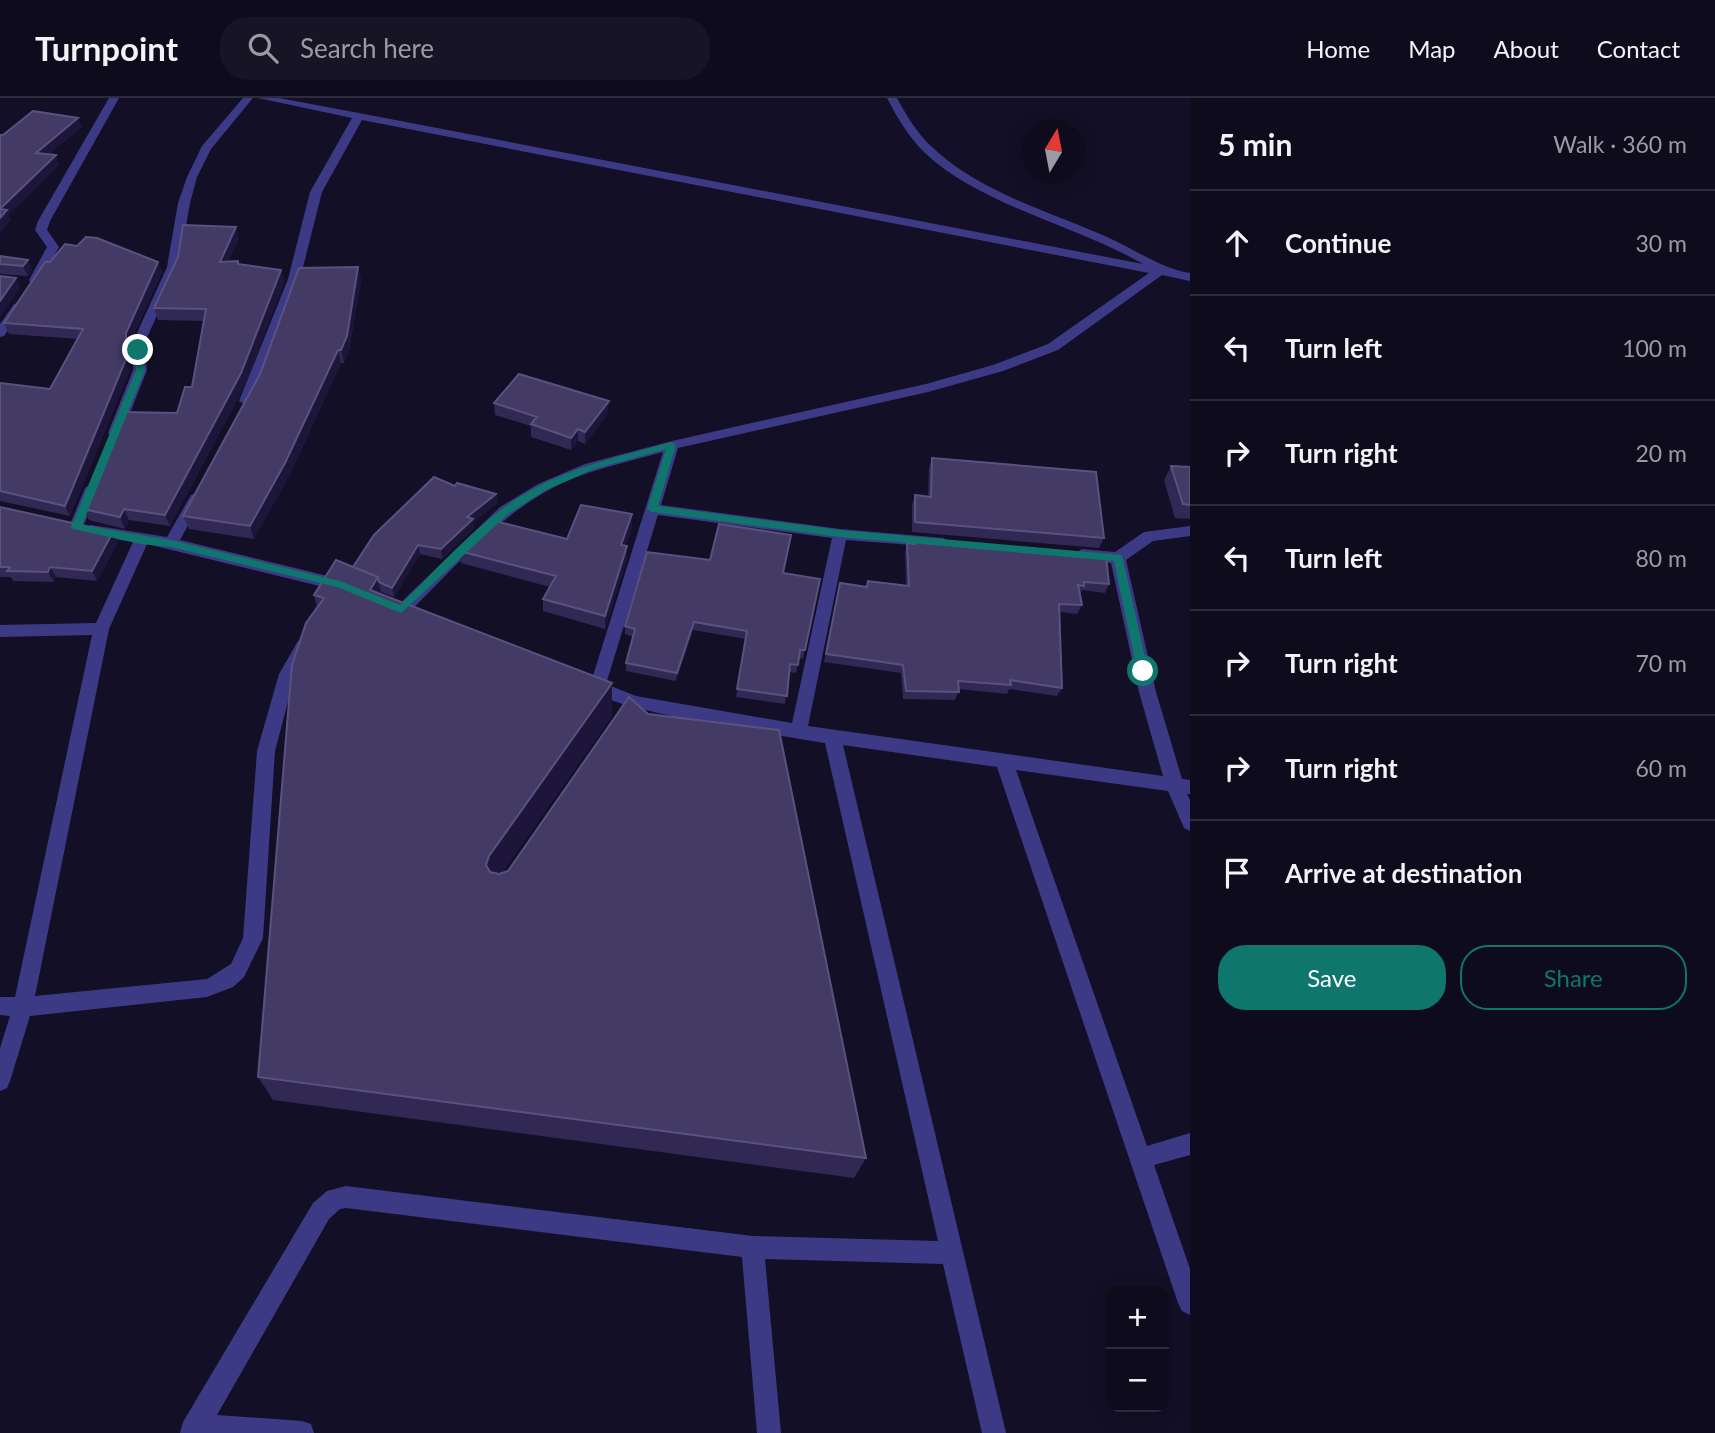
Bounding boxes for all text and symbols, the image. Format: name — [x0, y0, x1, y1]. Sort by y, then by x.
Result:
search box — [220, 17, 710, 80]
text: Turnpoint — [35, 28, 178, 68]
icon: search — [244, 29, 282, 67]
text: Search here — [300, 32, 434, 64]
text: Home — [1306, 34, 1370, 63]
text: Map — [1408, 34, 1456, 63]
text: About — [1494, 34, 1559, 63]
text: Contact — [1597, 34, 1680, 63]
north arrow — [1022, 119, 1085, 182]
text: 5 min — [1218, 126, 1292, 162]
text: Walk · 360 m — [1553, 130, 1687, 158]
icon: ahead — [1218, 224, 1256, 262]
text: Continue — [1285, 227, 1391, 259]
text: 30 m — [1636, 229, 1687, 257]
icon: left — [1218, 329, 1256, 367]
text: Turn left — [1285, 332, 1382, 364]
route end — [122, 334, 153, 365]
text: 100 m — [1622, 334, 1687, 362]
icon: right — [1218, 434, 1256, 472]
text: Turn right — [1285, 437, 1398, 469]
text: 20 m — [1636, 439, 1687, 467]
icon: left — [1218, 539, 1256, 577]
text: Turn left — [1285, 542, 1382, 574]
text: 80 m — [1636, 544, 1687, 572]
icon: right — [1218, 644, 1256, 682]
text: Turn right — [1285, 647, 1398, 679]
text: 70 m — [1636, 649, 1687, 677]
route start — [1127, 655, 1158, 686]
icon: right — [1218, 749, 1256, 787]
text: Turn right — [1285, 752, 1398, 784]
text: 60 m — [1636, 754, 1687, 782]
icon: arrive — [1218, 854, 1256, 892]
text: Arrive at destination — [1285, 857, 1522, 889]
button: Save — [1218, 945, 1446, 1010]
button: Share — [1460, 945, 1687, 1010]
map controls — [1106, 1286, 1169, 1412]
button: + — [1106, 1286, 1169, 1349]
button: − — [1106, 1349, 1169, 1412]

